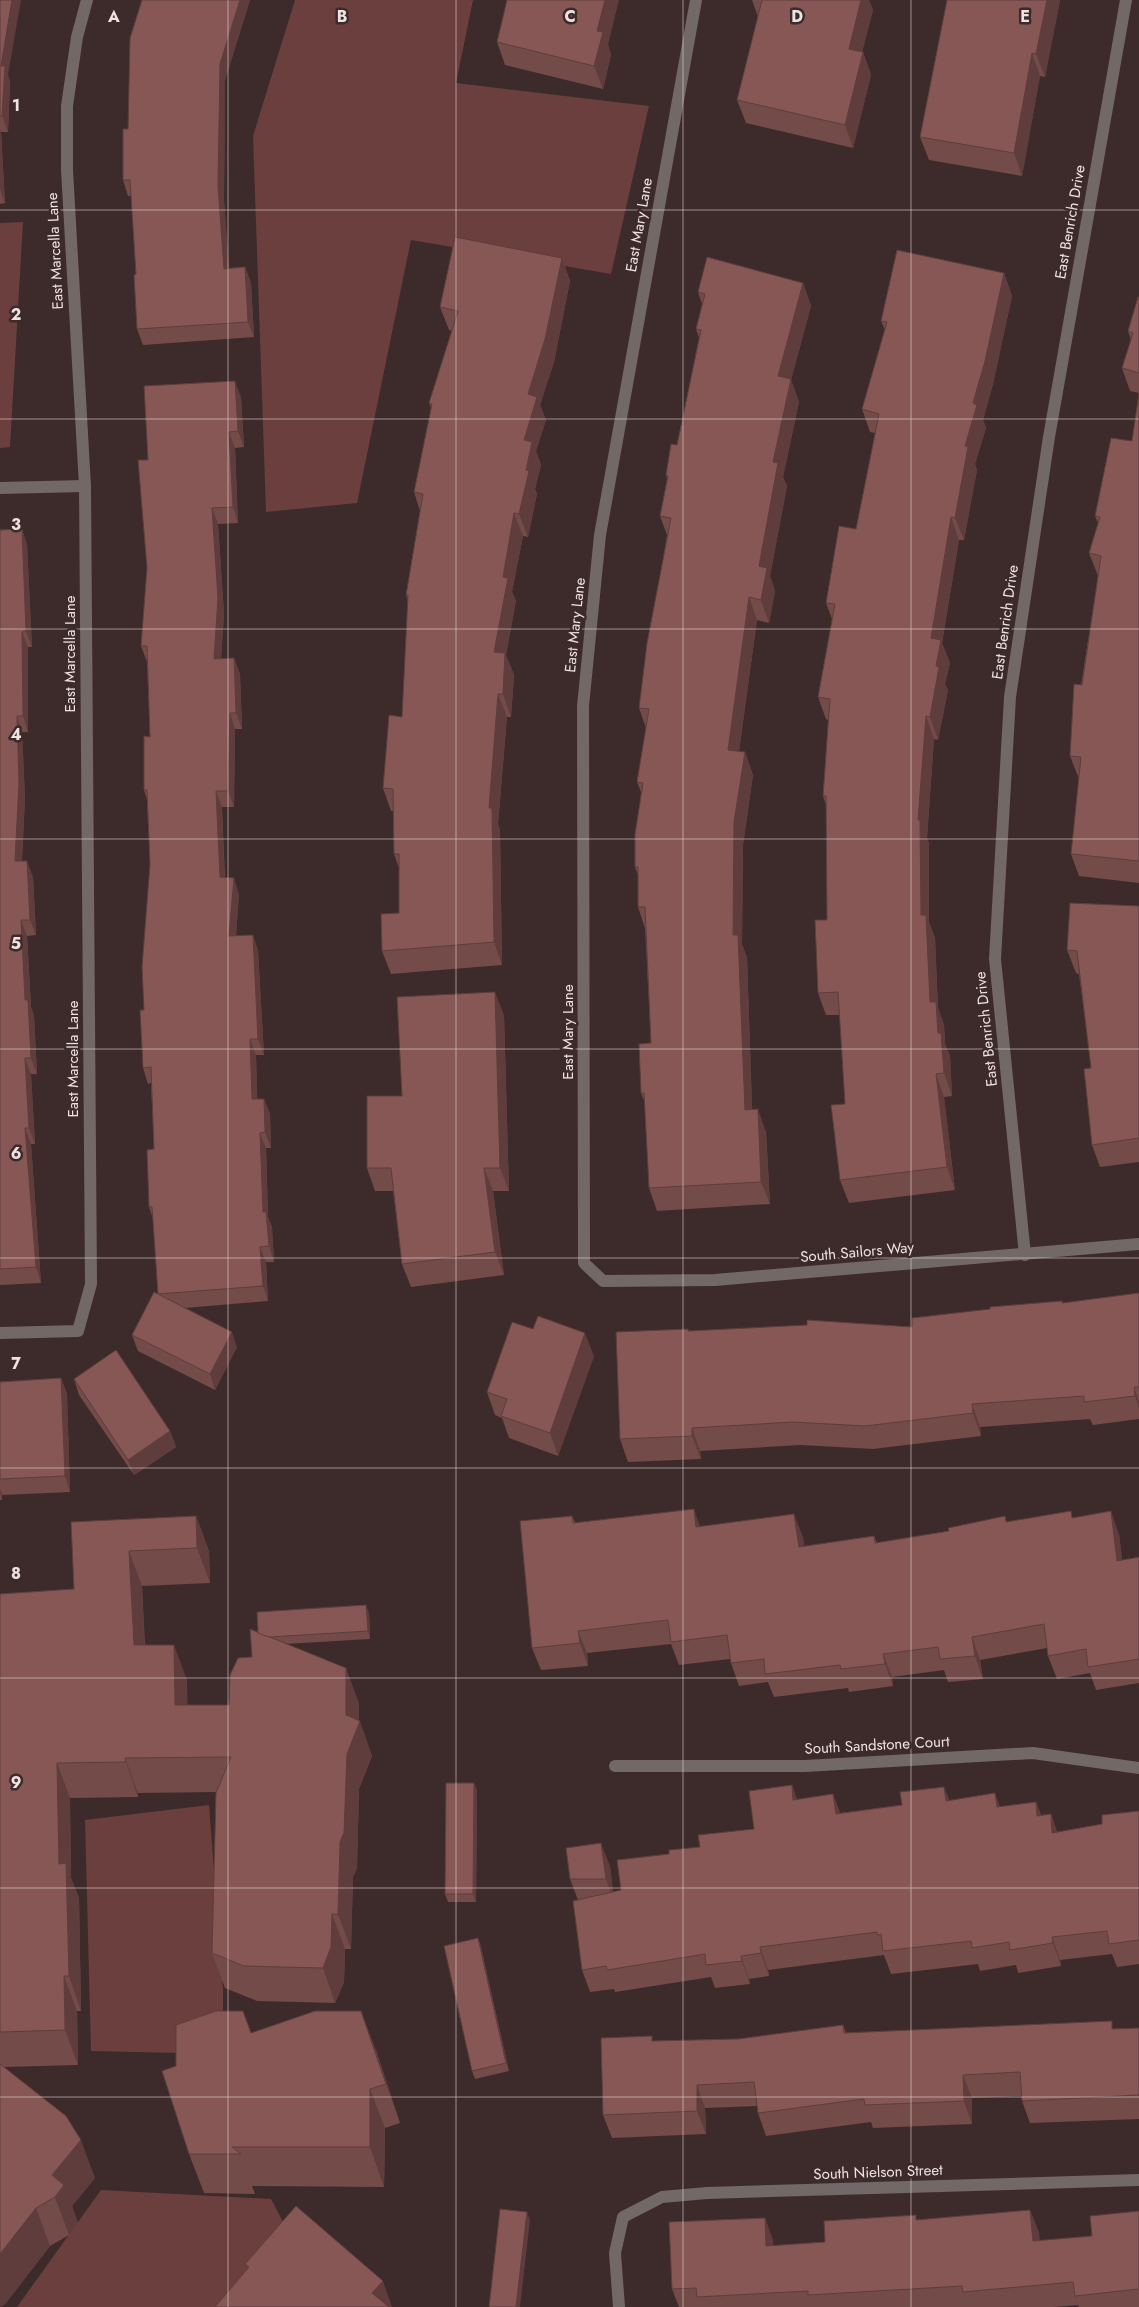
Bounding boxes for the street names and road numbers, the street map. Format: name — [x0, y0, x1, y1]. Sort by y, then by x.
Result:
street label: East Benrich Drive — [1049, 163, 1091, 281]
street label: East Mary Lane — [620, 176, 658, 274]
street label: East Marcella Lane — [41, 192, 69, 310]
street label: East Benrich Drive — [986, 563, 1024, 681]
street label: East Mary Lane — [559, 576, 591, 674]
street label: East Marcella Lane — [59, 595, 81, 712]
street label: East Benrich Drive — [969, 970, 1003, 1088]
street label: East Mary Lane — [557, 984, 579, 1080]
street label: East Marcella Lane — [62, 1000, 84, 1117]
street label: South Sailors Way — [799, 1236, 915, 1268]
street label: South Sandstone Court — [804, 1730, 950, 1760]
street label: South Nielson Street — [813, 2159, 943, 2185]

